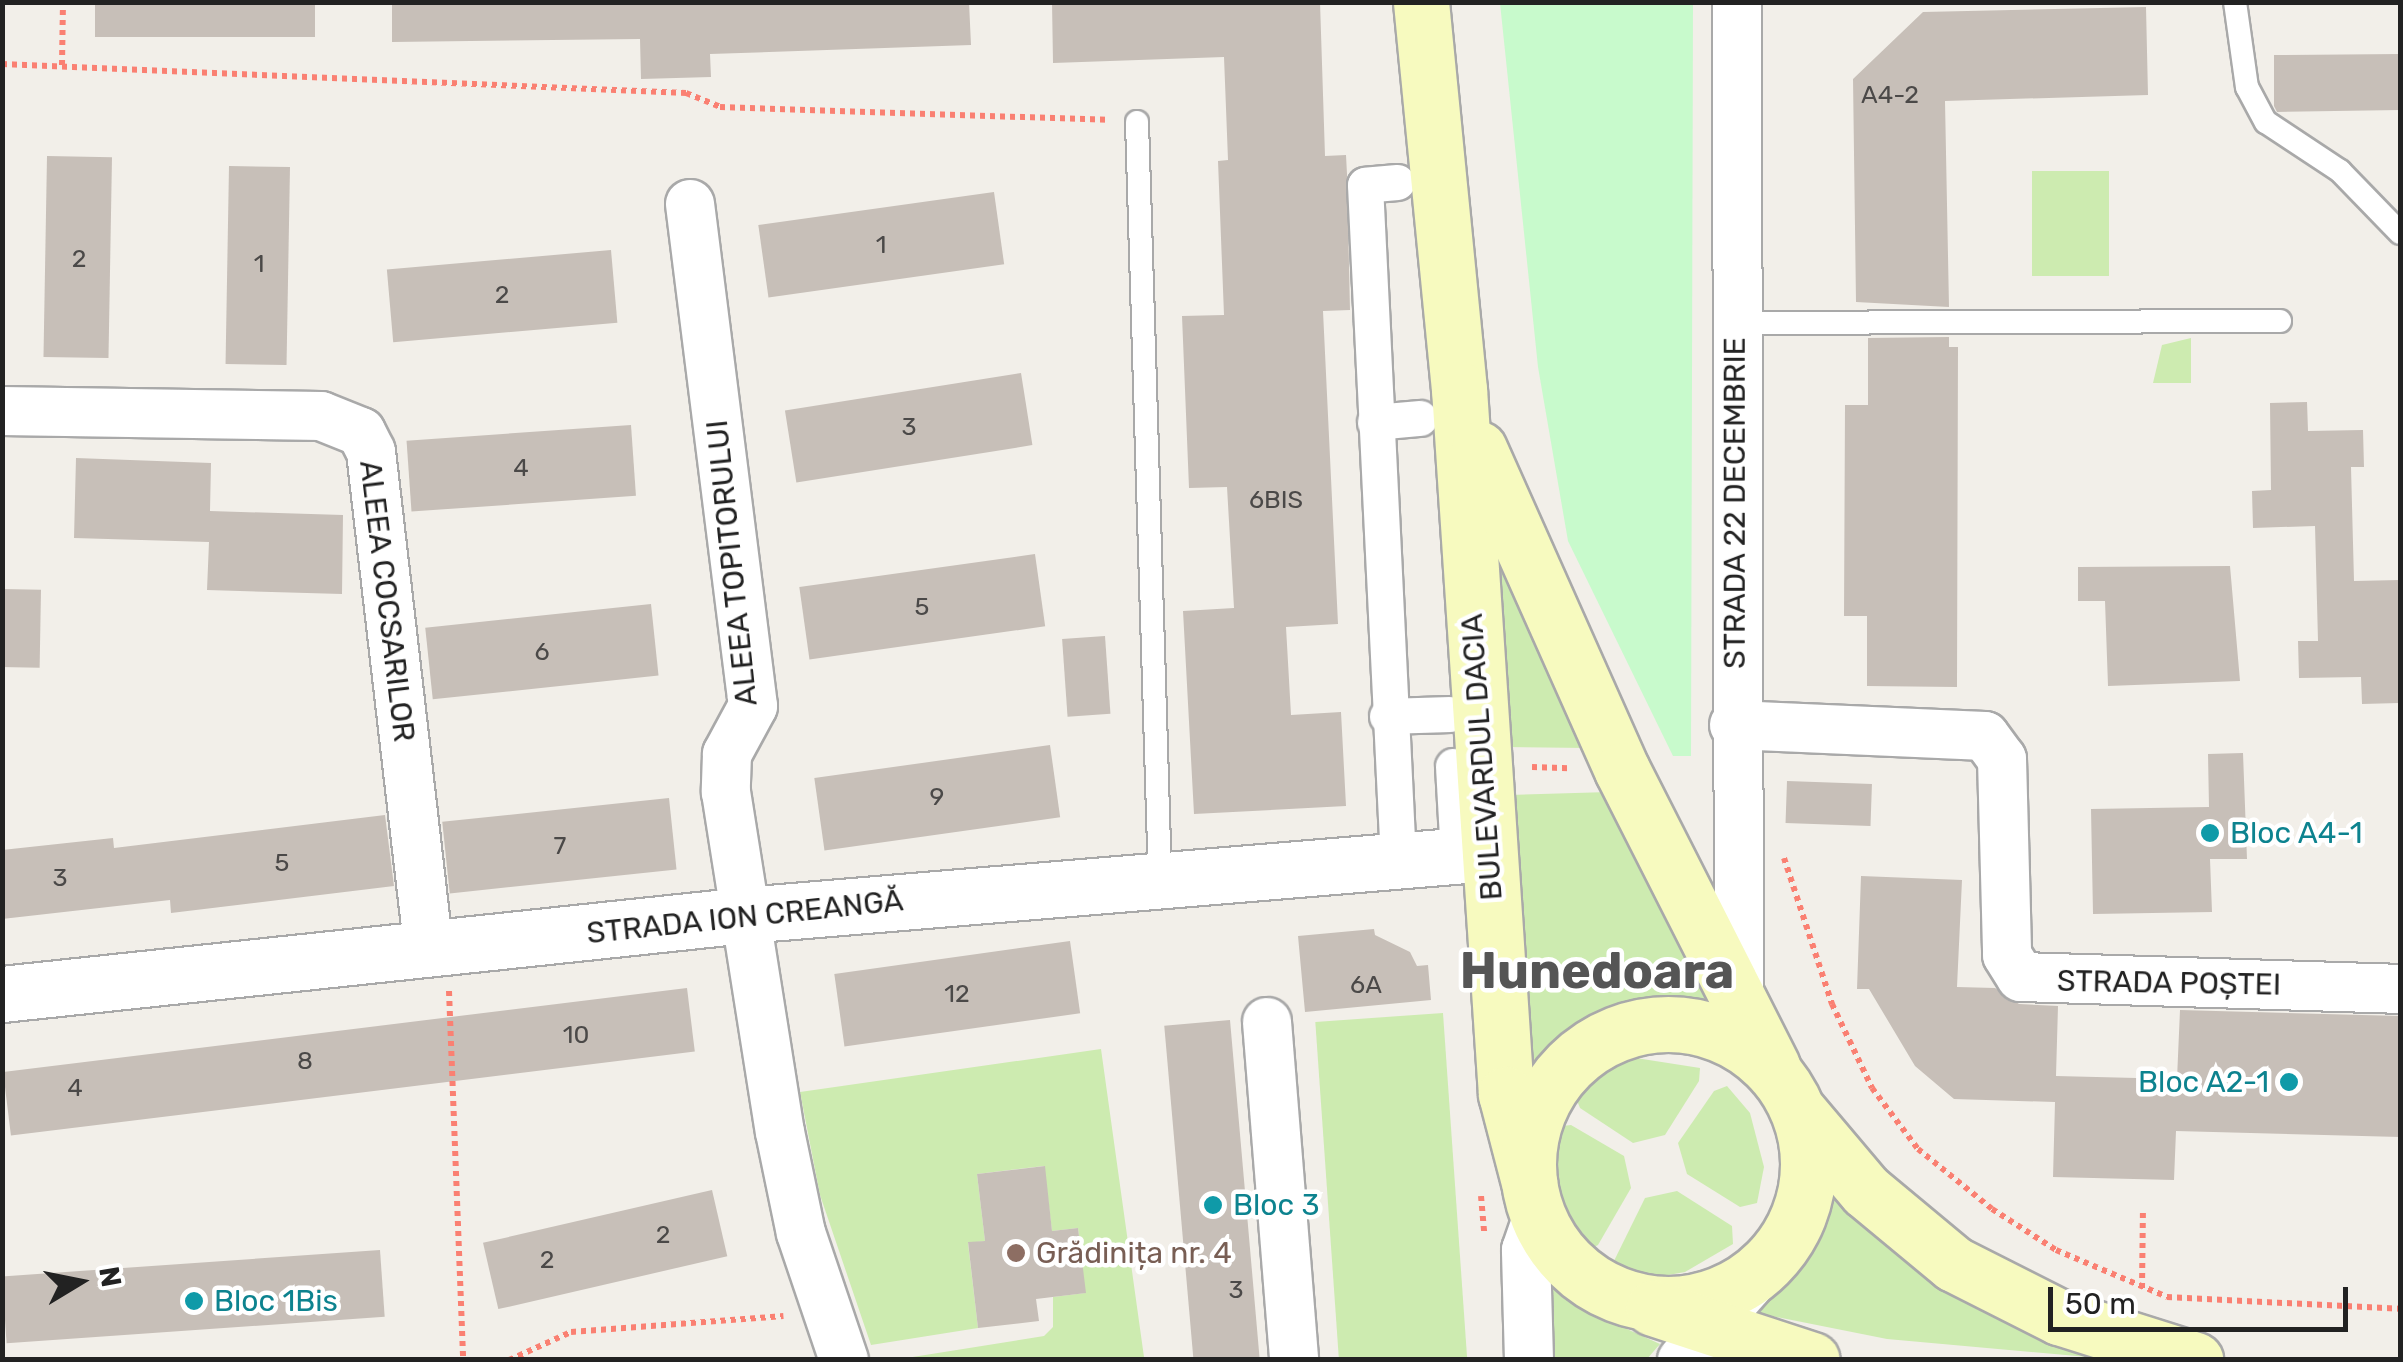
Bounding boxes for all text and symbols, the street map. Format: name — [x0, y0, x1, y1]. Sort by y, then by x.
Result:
house number: A4-2 — [1861, 80, 1919, 110]
house number: 1 — [876, 230, 886, 260]
house number: 2 — [72, 244, 86, 274]
house number: 1 — [254, 249, 264, 279]
house number: 2 — [495, 280, 509, 310]
street label: STRADA 22 DECEMBRIE — [1717, 337, 1753, 669]
house number: 3 — [901, 412, 917, 442]
street label: ALEEA TOPITORULUI — [699, 417, 765, 709]
house number: 4 — [513, 453, 529, 483]
street label: ALEEA COCSARILOR — [352, 458, 422, 744]
house number: 6BIS — [1249, 485, 1303, 515]
house number: 5 — [915, 592, 929, 622]
street label: BULEVARDUL DACIA — [1454, 612, 1510, 902]
house number: 6 — [534, 637, 550, 667]
house number: 9 — [930, 782, 944, 812]
place label: Bloc A4-1 — [2230, 815, 2363, 851]
marker: Bloc A4-1 — [2199, 822, 2221, 844]
house number: 7 — [554, 831, 566, 861]
house number: 5 — [275, 848, 289, 878]
house number: 3 — [52, 863, 68, 893]
street label: STRADA ION CREANGĂ — [585, 882, 905, 952]
district label: Hunedoara — [1460, 942, 1734, 1002]
street label: STRADA POȘTEI — [2056, 963, 2282, 1003]
house number: 6A — [1350, 970, 1382, 1000]
house number: 12 — [944, 979, 970, 1009]
house number: 10 — [563, 1020, 589, 1050]
house number: 8 — [297, 1046, 313, 1076]
place label: Bloc A2-1 — [2137, 1064, 2269, 1100]
marker: Bloc A2-1 — [2278, 1071, 2300, 1093]
house number: 4 — [67, 1073, 83, 1103]
place label: Bloc 3 — [1233, 1187, 1319, 1223]
marker: Bloc 3 — [1202, 1194, 1224, 1216]
house number: 2 — [656, 1220, 670, 1250]
north arrow — [30, 1232, 130, 1332]
place label: Grădinița nr. 4 — [1036, 1235, 1232, 1271]
marker: Grădinița nr. 4 — [1005, 1242, 1027, 1264]
house number: 2 — [540, 1245, 554, 1275]
text: N — [92, 1264, 128, 1289]
scale bar — [2053, 1267, 2353, 1329]
house number: 3 — [1228, 1275, 1244, 1305]
place label: Bloc 1Bis — [214, 1283, 338, 1319]
text: 50 m — [2065, 1286, 2136, 1322]
marker: Bloc 1Bis — [183, 1290, 205, 1312]

